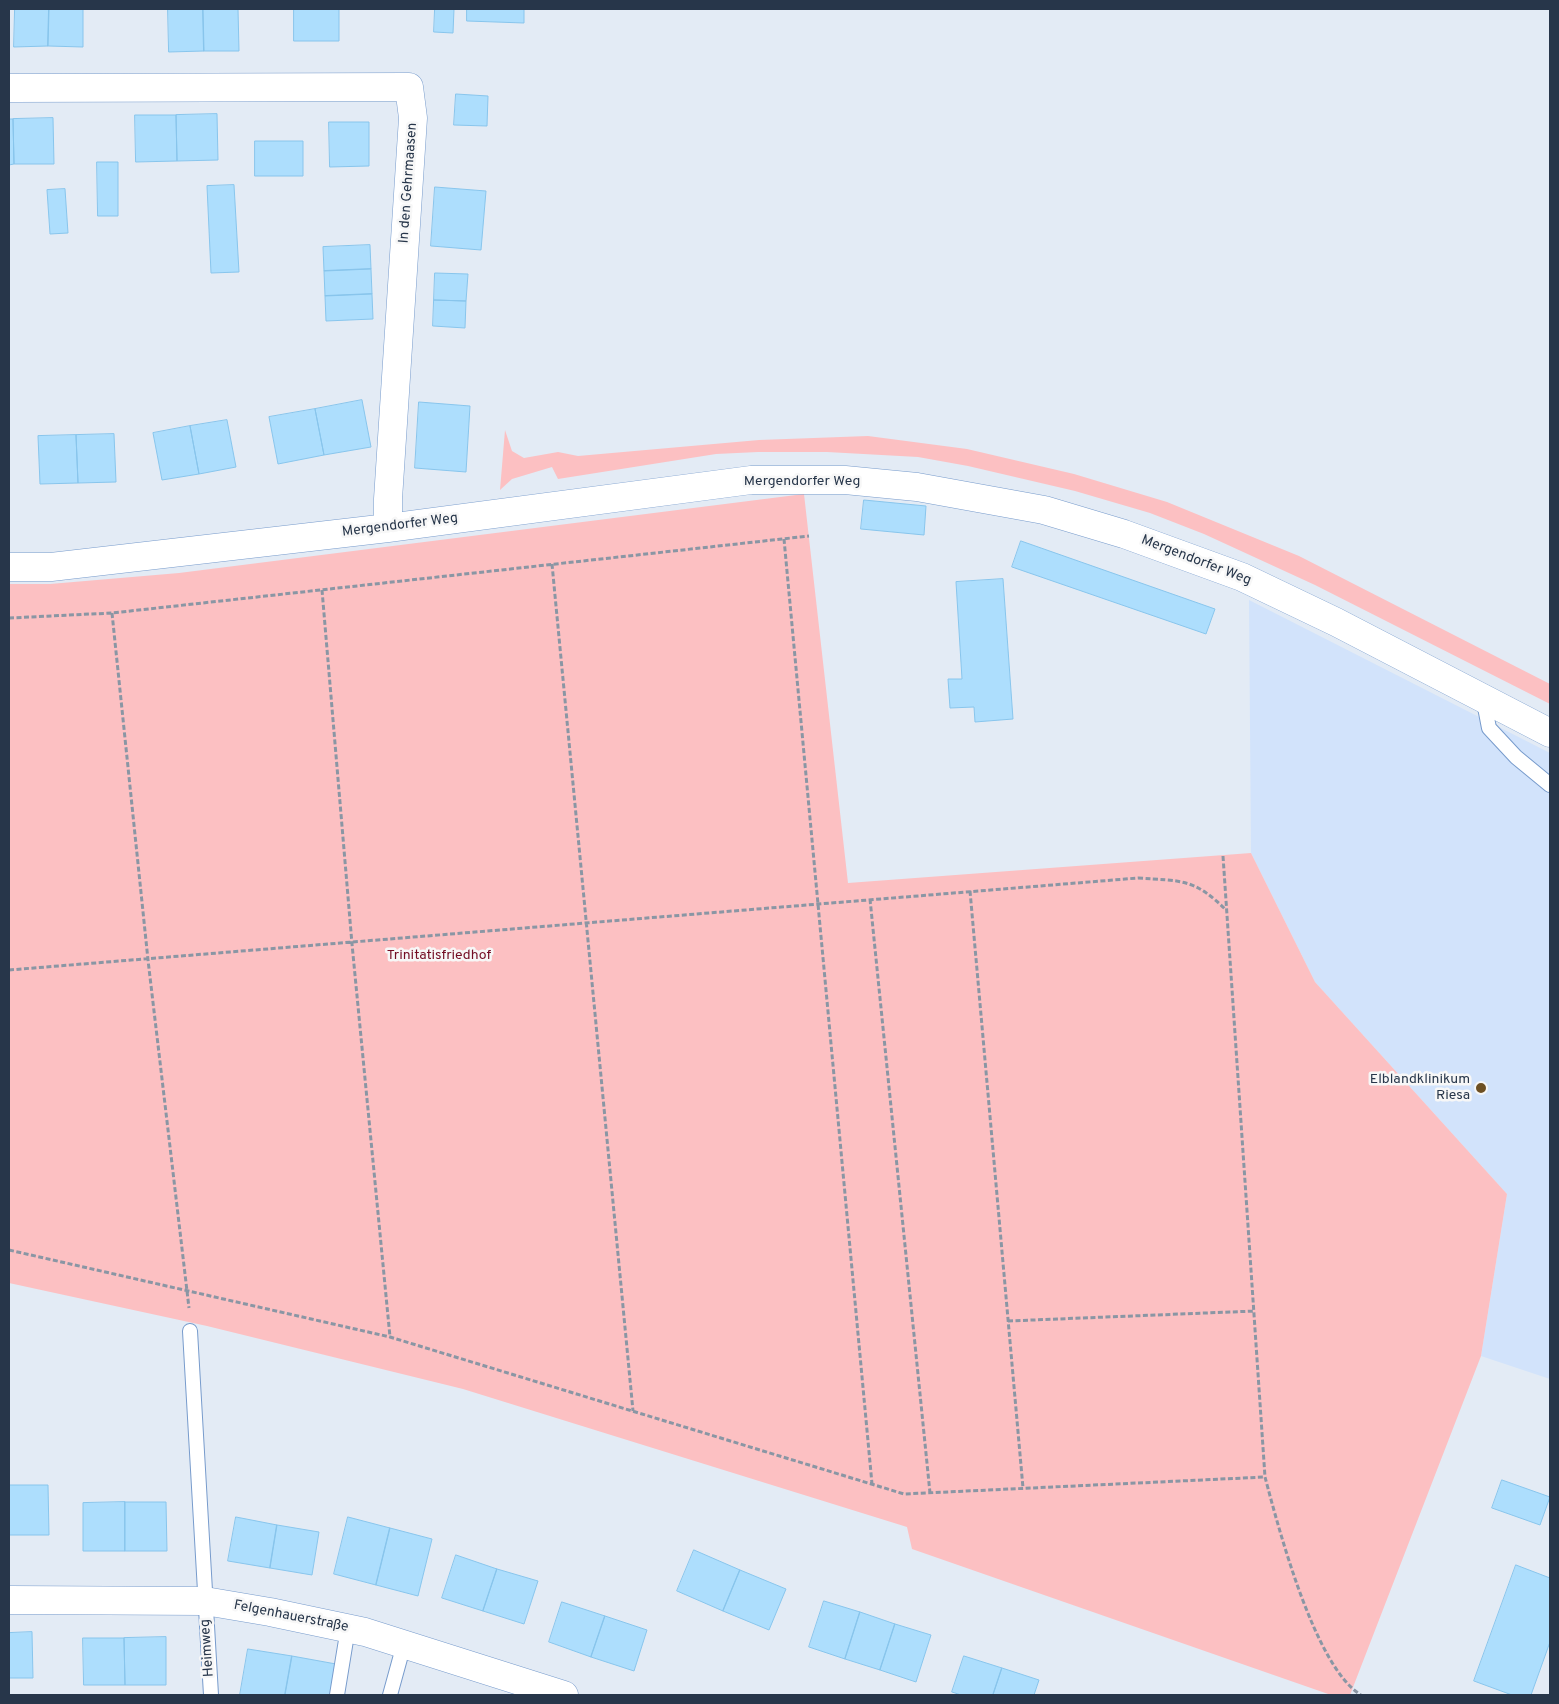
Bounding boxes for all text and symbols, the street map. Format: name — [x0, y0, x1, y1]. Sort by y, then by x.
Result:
street label: In den Gehrmaasen — [396, 122, 422, 244]
street label: Mergendorfer Weg — [744, 474, 860, 490]
street label: Mergendorfer Weg — [341, 511, 459, 541]
street label: Mergendorfer Weg — [1139, 532, 1253, 590]
park label: Trinitatisfriedhof — [387, 948, 491, 964]
place label: Elblandklinikum Riesa — [1370, 1072, 1470, 1104]
marker: Elblandklinikum Riesa — [1474, 1081, 1488, 1095]
street label: Felgenhauerstraße — [232, 1598, 350, 1636]
street label: Heimweg — [198, 1618, 218, 1678]

